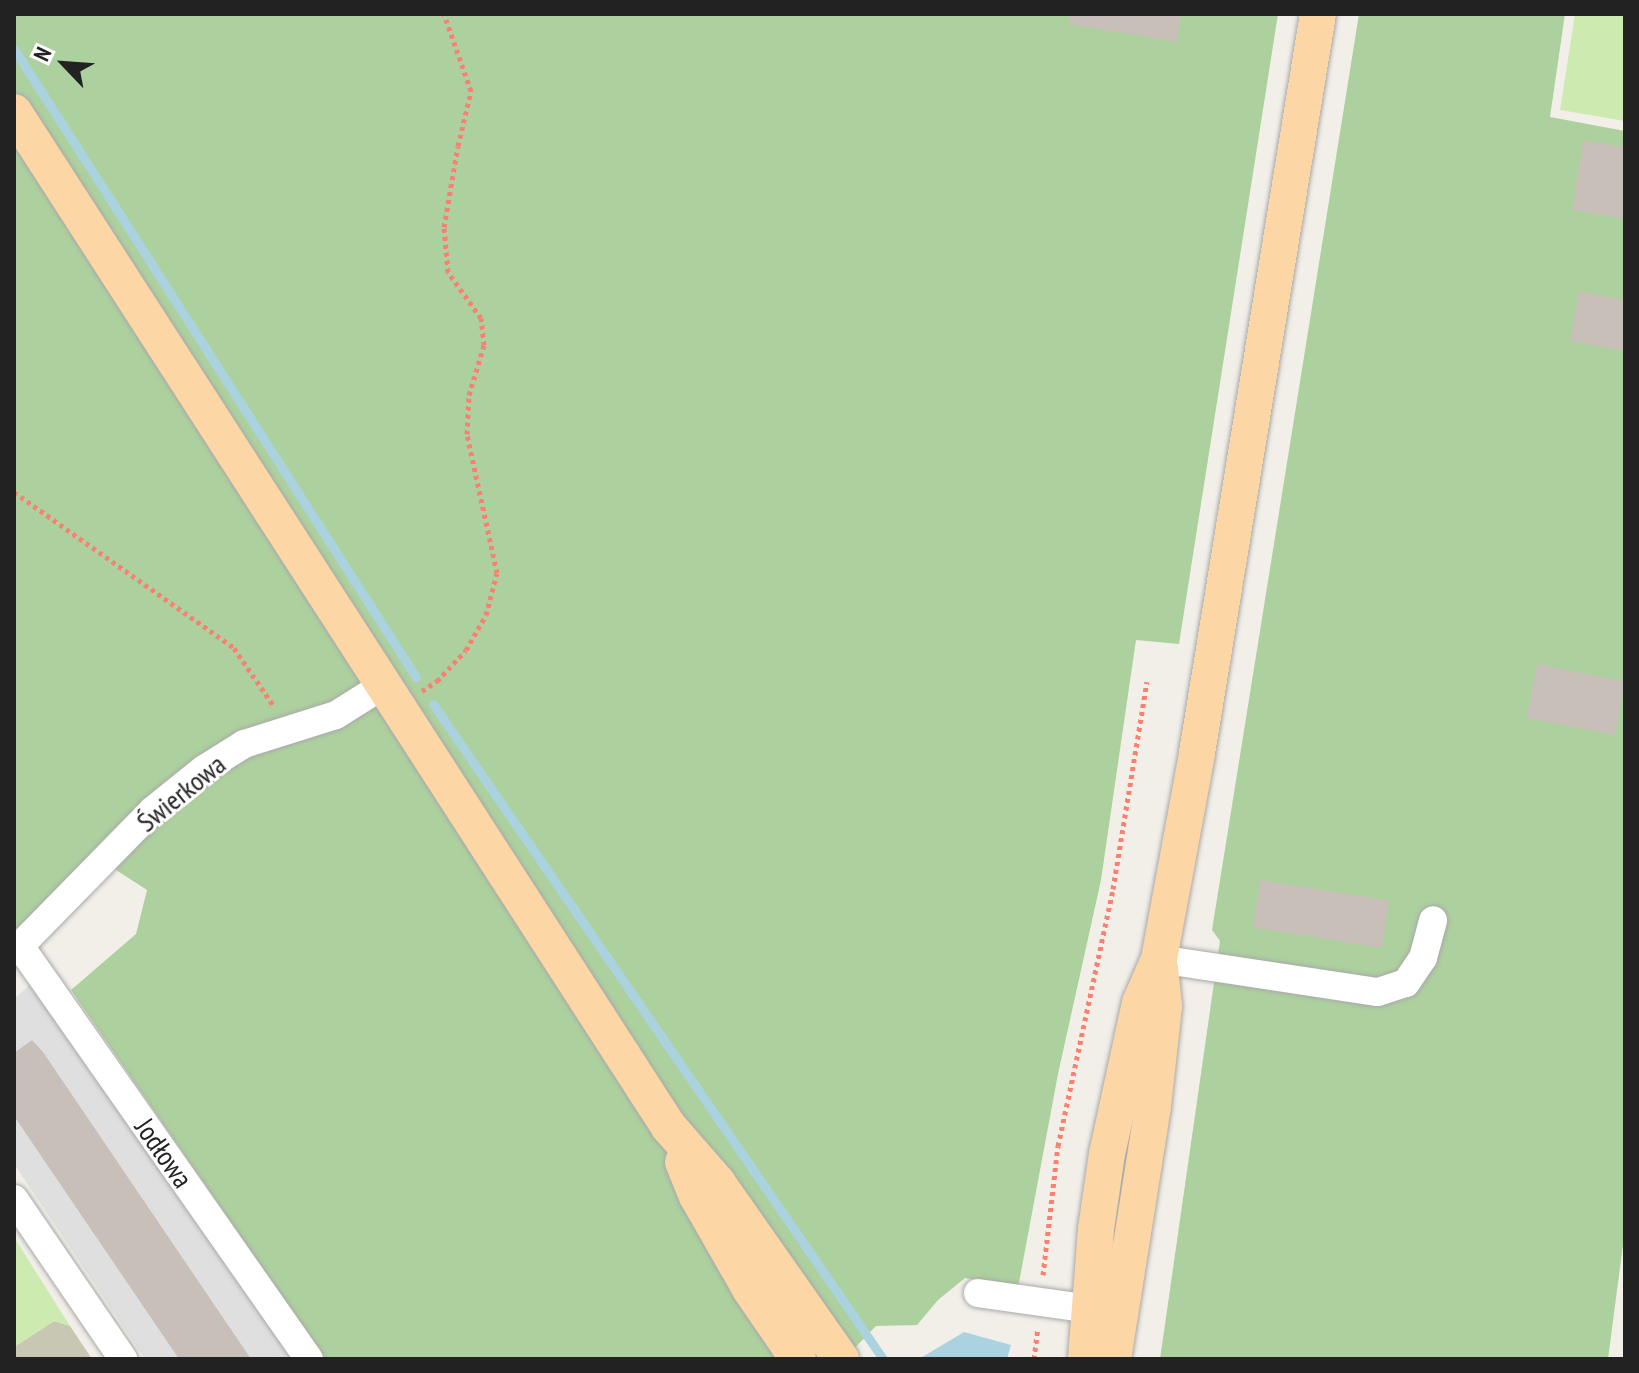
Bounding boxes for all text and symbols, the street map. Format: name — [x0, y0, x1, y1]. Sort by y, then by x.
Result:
north arrow — [24, 24, 104, 104]
text: N — [27, 43, 57, 65]
street label: Świerkowa — [130, 747, 232, 839]
street label: Jodłowa — [128, 1112, 200, 1194]

